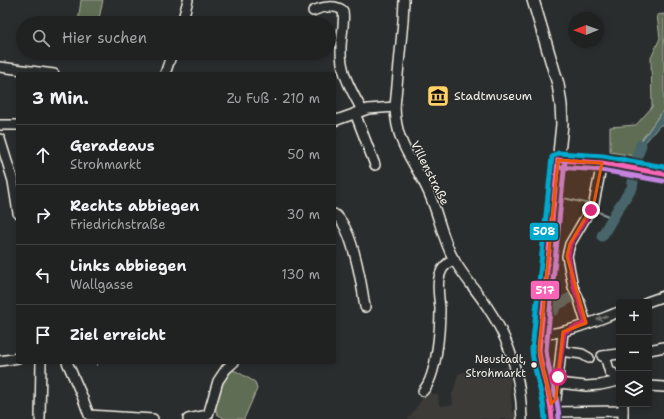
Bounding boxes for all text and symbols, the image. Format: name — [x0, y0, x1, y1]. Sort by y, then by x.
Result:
north arrow — [568, 12, 604, 48]
search box — [16, 16, 336, 60]
icon: search — [30, 27, 52, 49]
text: Hier suchen — [62, 28, 147, 48]
museum icon: Stadtmuseum — [425, 83, 451, 109]
text: 3 Min. — [32, 87, 89, 109]
place label: Stadtmuseum — [454, 88, 532, 104]
text: Zu Fuß · 210 m — [227, 90, 320, 107]
text: Geradeaus — [70, 136, 155, 156]
street label: Villenstraße — [407, 138, 453, 208]
icon: ahead — [32, 144, 54, 166]
text: 50 m — [287, 146, 320, 163]
text: Strohmarkt — [70, 156, 141, 173]
text: Rechts abbiegen — [70, 196, 199, 216]
route end — [582, 201, 600, 219]
icon: right — [32, 204, 54, 226]
text: 30 m — [286, 206, 320, 223]
text: Friedrichstraße — [70, 216, 166, 233]
line badge: 508 — [529, 222, 559, 241]
text: 508 — [533, 224, 555, 239]
text: Links abbiegen — [70, 256, 186, 276]
icon: left — [32, 264, 54, 286]
text: 130 m — [282, 266, 320, 283]
text: Wallgasse — [70, 276, 133, 293]
line badge: 517 — [530, 280, 560, 300]
text: 517 — [535, 283, 555, 298]
map controls — [616, 299, 652, 407]
button: + — [616, 299, 652, 335]
one-way arrow — [596, 315, 608, 321]
icon: arrive — [32, 324, 54, 346]
text: Ziel erreicht — [70, 325, 166, 345]
button: − — [616, 335, 652, 371]
place label: Neustadt, Strohmarkt — [466, 352, 526, 381]
marker: Neustadt, Strohmarkt — [529, 360, 539, 370]
route start — [549, 368, 567, 386]
button: layers — [616, 371, 652, 407]

